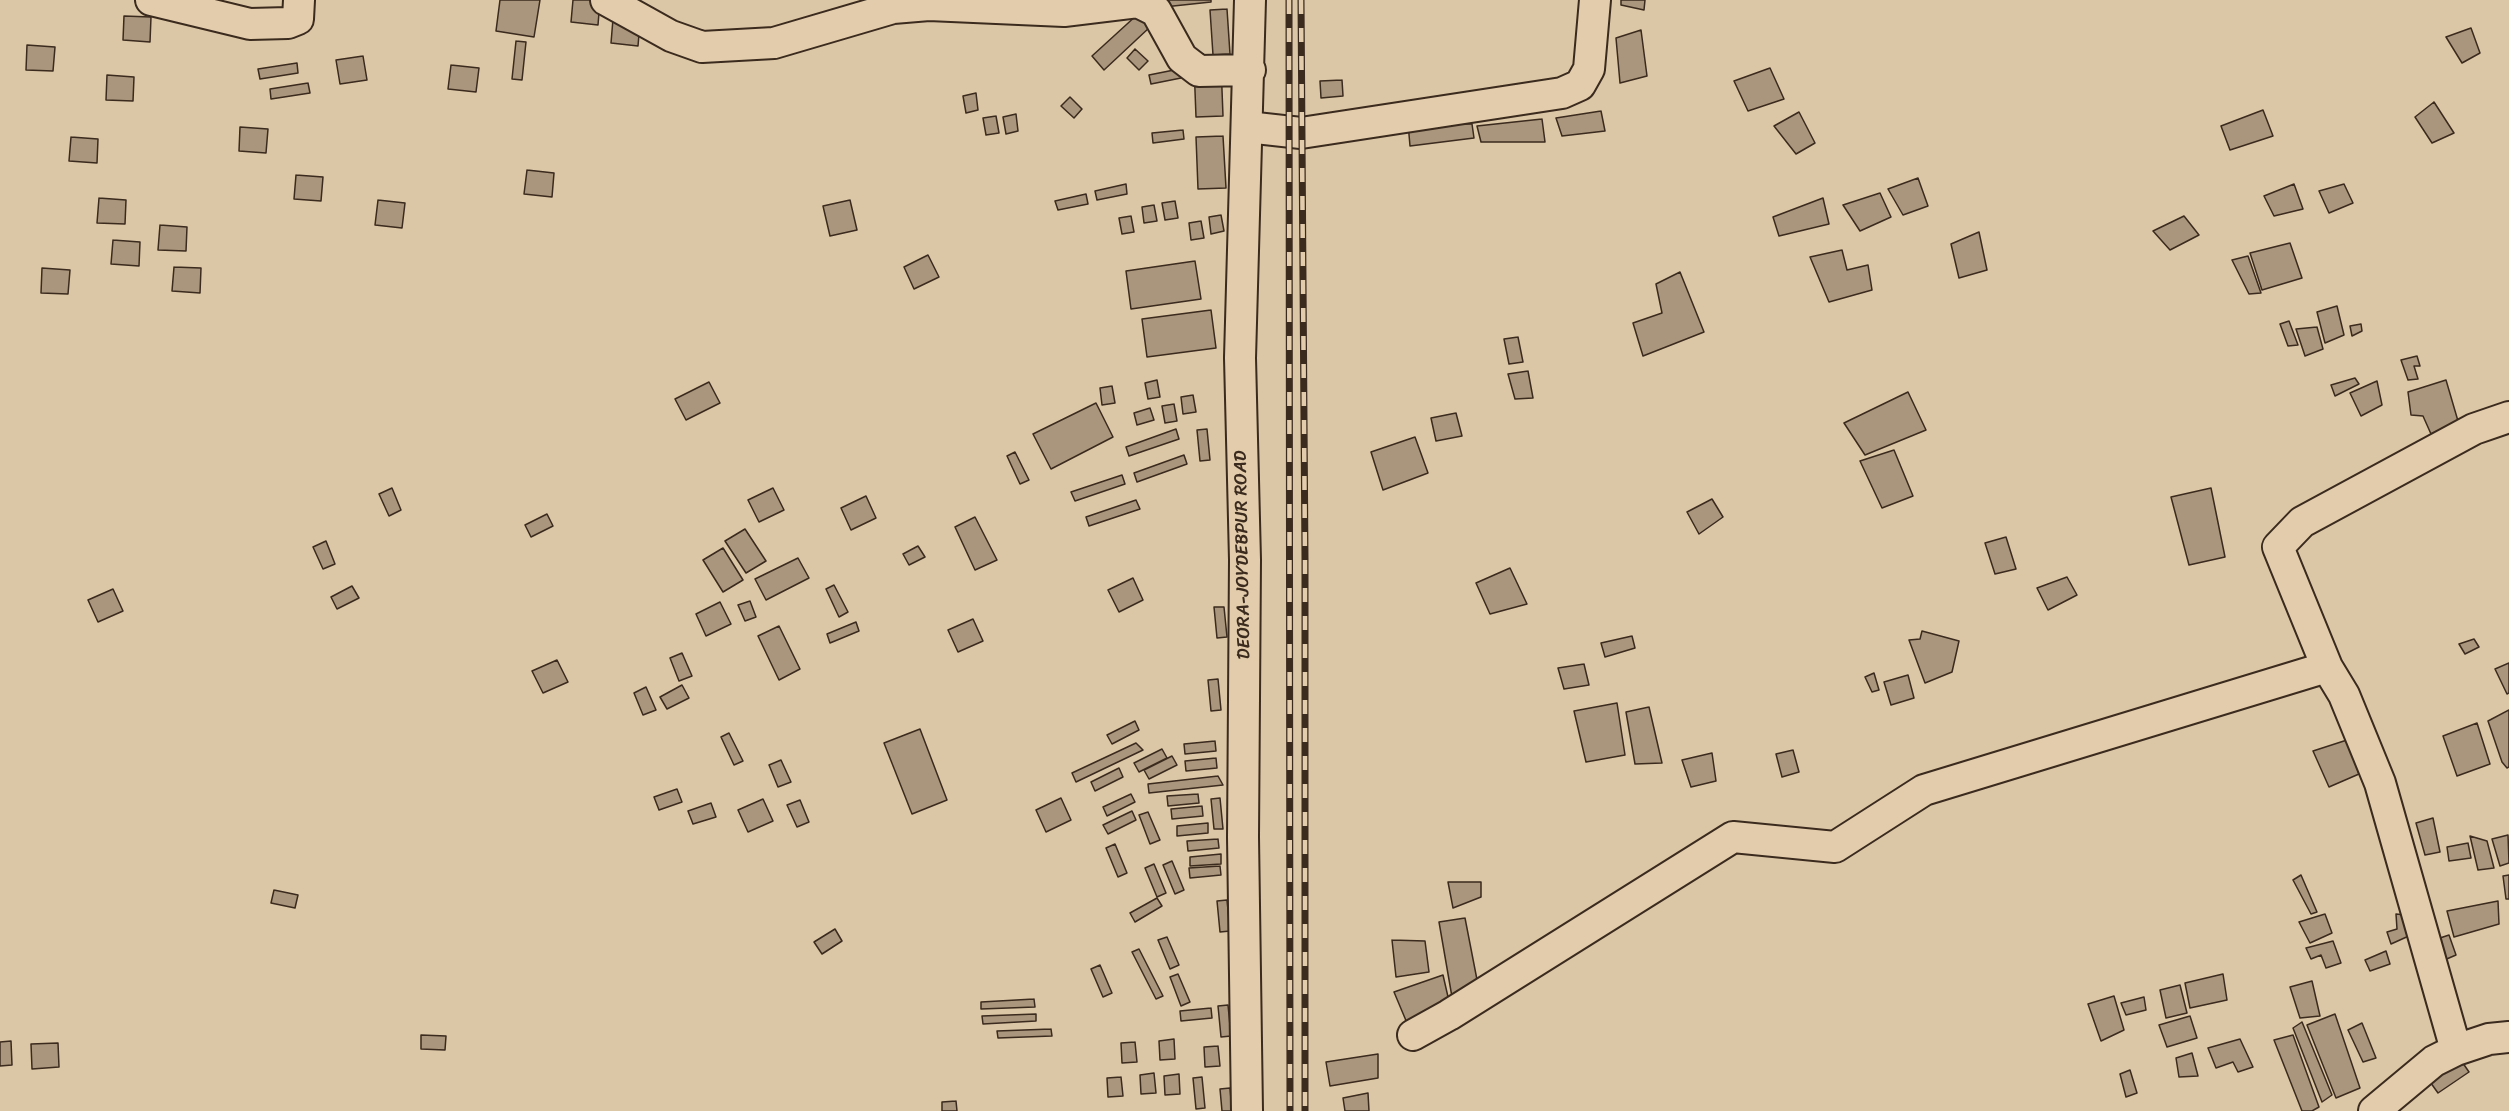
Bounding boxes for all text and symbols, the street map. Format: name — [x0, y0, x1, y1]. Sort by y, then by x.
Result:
street label: DEORA-JOYDEBPUR ROAD — [1230, 450, 1256, 660]

